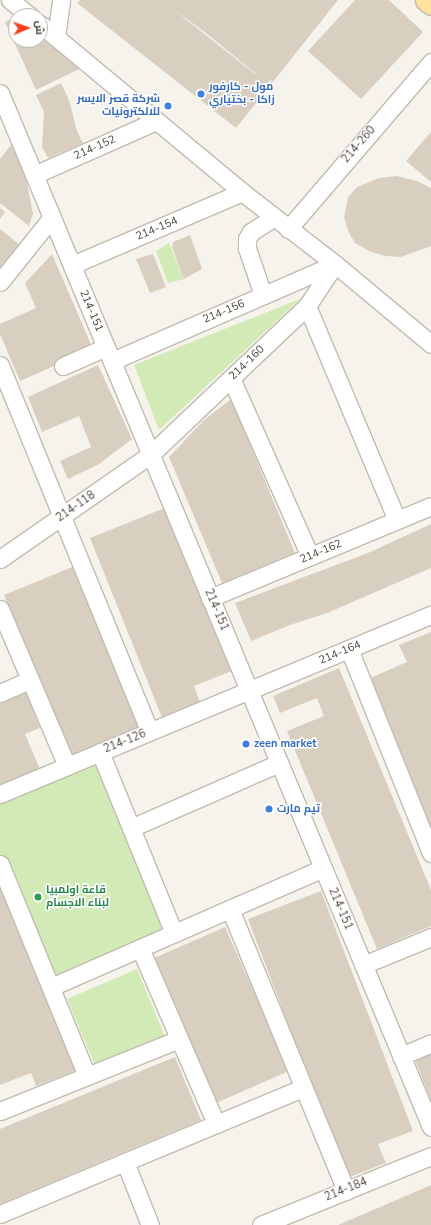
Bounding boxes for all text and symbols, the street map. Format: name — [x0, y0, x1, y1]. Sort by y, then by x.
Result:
north arrow — [8, 8, 48, 48]
text: ش — [32, 20, 47, 35]
place label: مول - كارفور زاكا - بختياري — [209, 81, 275, 107]
marker: مول - كارفور زاكا - بختياري — [196, 89, 206, 99]
place label: شركة قصر الايسر للالكترونيات — [77, 93, 160, 119]
marker: شركة قصر الايسر للالكترونيات — [163, 101, 173, 111]
street label: 214-260 — [339, 124, 379, 166]
street label: 214-152 — [72, 133, 118, 163]
street label: 214-154 — [134, 214, 180, 244]
street label: 214-151 — [76, 288, 106, 334]
street label: 214-156 — [201, 297, 247, 327]
street label: 214-160 — [226, 343, 268, 383]
street label: 214-118 — [54, 489, 98, 525]
street label: 214-162 — [298, 537, 344, 567]
street label: 214-151 — [201, 587, 231, 633]
street label: 214-164 — [317, 638, 363, 668]
street label: 214-126 — [102, 728, 148, 756]
place label: zeen market — [254, 737, 316, 751]
marker: zeen market — [241, 739, 251, 749]
place label: تيم مارت — [277, 802, 320, 816]
marker: تيم مارت — [264, 804, 274, 814]
place label: قاعة اولمبيا لبناء الاجسام — [46, 884, 109, 910]
street label: 214-151 — [325, 886, 355, 932]
marker: قاعة اولمبيا لبناء الاجسام — [33, 892, 43, 902]
street label: 214-184 — [323, 1176, 369, 1204]

